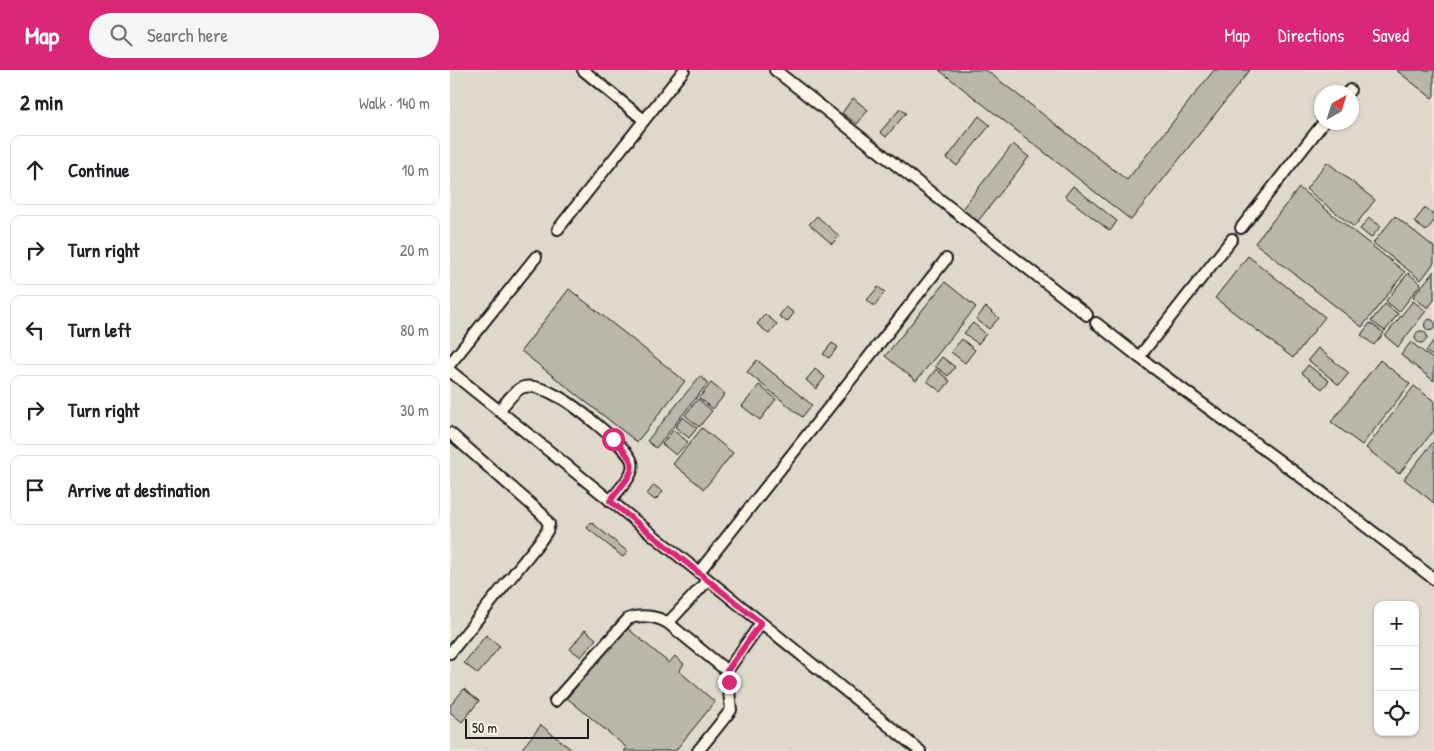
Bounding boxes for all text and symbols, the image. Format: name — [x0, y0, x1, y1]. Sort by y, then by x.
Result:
search box — [89, 13, 439, 58]
text: Map — [25, 19, 59, 51]
icon: search — [107, 21, 135, 49]
text: Search here — [147, 22, 228, 48]
text: Map — [1225, 23, 1250, 48]
text: Directions — [1278, 23, 1344, 48]
text: Saved — [1372, 23, 1409, 48]
north arrow — [1314, 85, 1359, 130]
text: 2 min — [20, 88, 63, 117]
text: Walk · 140 m — [359, 92, 430, 114]
icon: ahead — [21, 156, 49, 184]
text: Continue — [68, 157, 129, 183]
text: 10 m — [401, 159, 429, 181]
icon: right — [21, 236, 49, 264]
text: Turn right — [68, 237, 139, 263]
text: 20 m — [400, 239, 429, 261]
icon: left — [21, 316, 49, 344]
text: Turn left — [68, 317, 131, 343]
text: 80 m — [400, 319, 429, 341]
icon: right — [21, 396, 49, 424]
text: Turn right — [68, 397, 139, 423]
text: 30 m — [400, 399, 429, 421]
route start — [602, 428, 625, 451]
icon: arrive — [21, 476, 49, 504]
text: Arrive at destination — [68, 477, 210, 503]
map controls — [1374, 601, 1419, 736]
button: + — [1374, 601, 1419, 646]
button: − — [1374, 646, 1419, 691]
route end — [718, 671, 741, 694]
button: locate — [1374, 691, 1419, 736]
scale bar — [465, 716, 589, 739]
text: 50 m — [472, 718, 497, 737]

